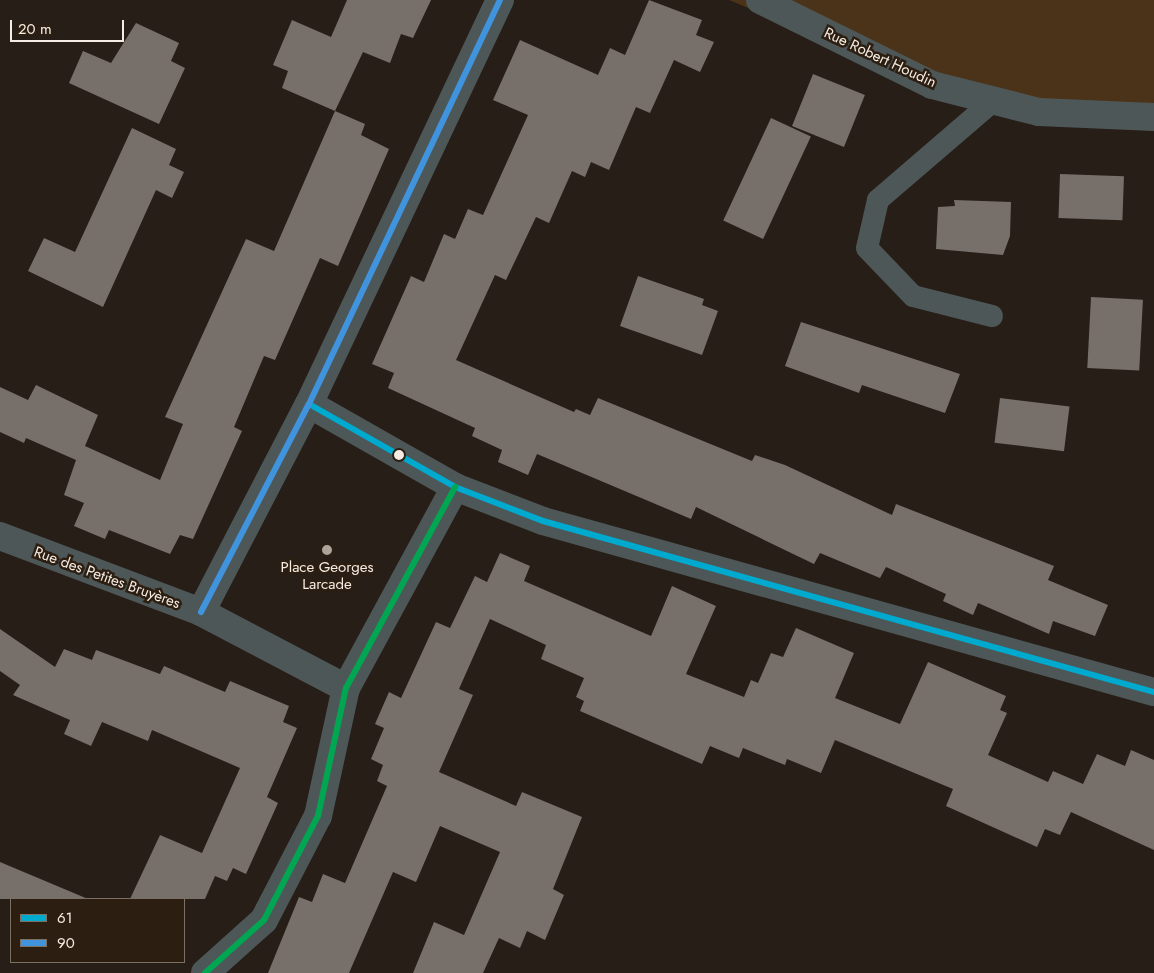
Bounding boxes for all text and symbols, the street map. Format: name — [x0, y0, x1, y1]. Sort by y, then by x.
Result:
scale bar — [12, 10, 126, 42]
text: 20 m — [18, 18, 52, 40]
street label: Rue Robert Houdin — [821, 24, 939, 92]
unlabelled marker — [394, 450, 404, 460]
street label: Rue des Petites Bruyères — [31, 543, 183, 613]
marker: Place Georges Larcade — [321, 544, 333, 556]
place label: Place Georges Larcade — [280, 558, 374, 593]
legend — [10, 898, 185, 963]
text: 61 — [57, 907, 72, 929]
text: 90 — [57, 932, 75, 954]

